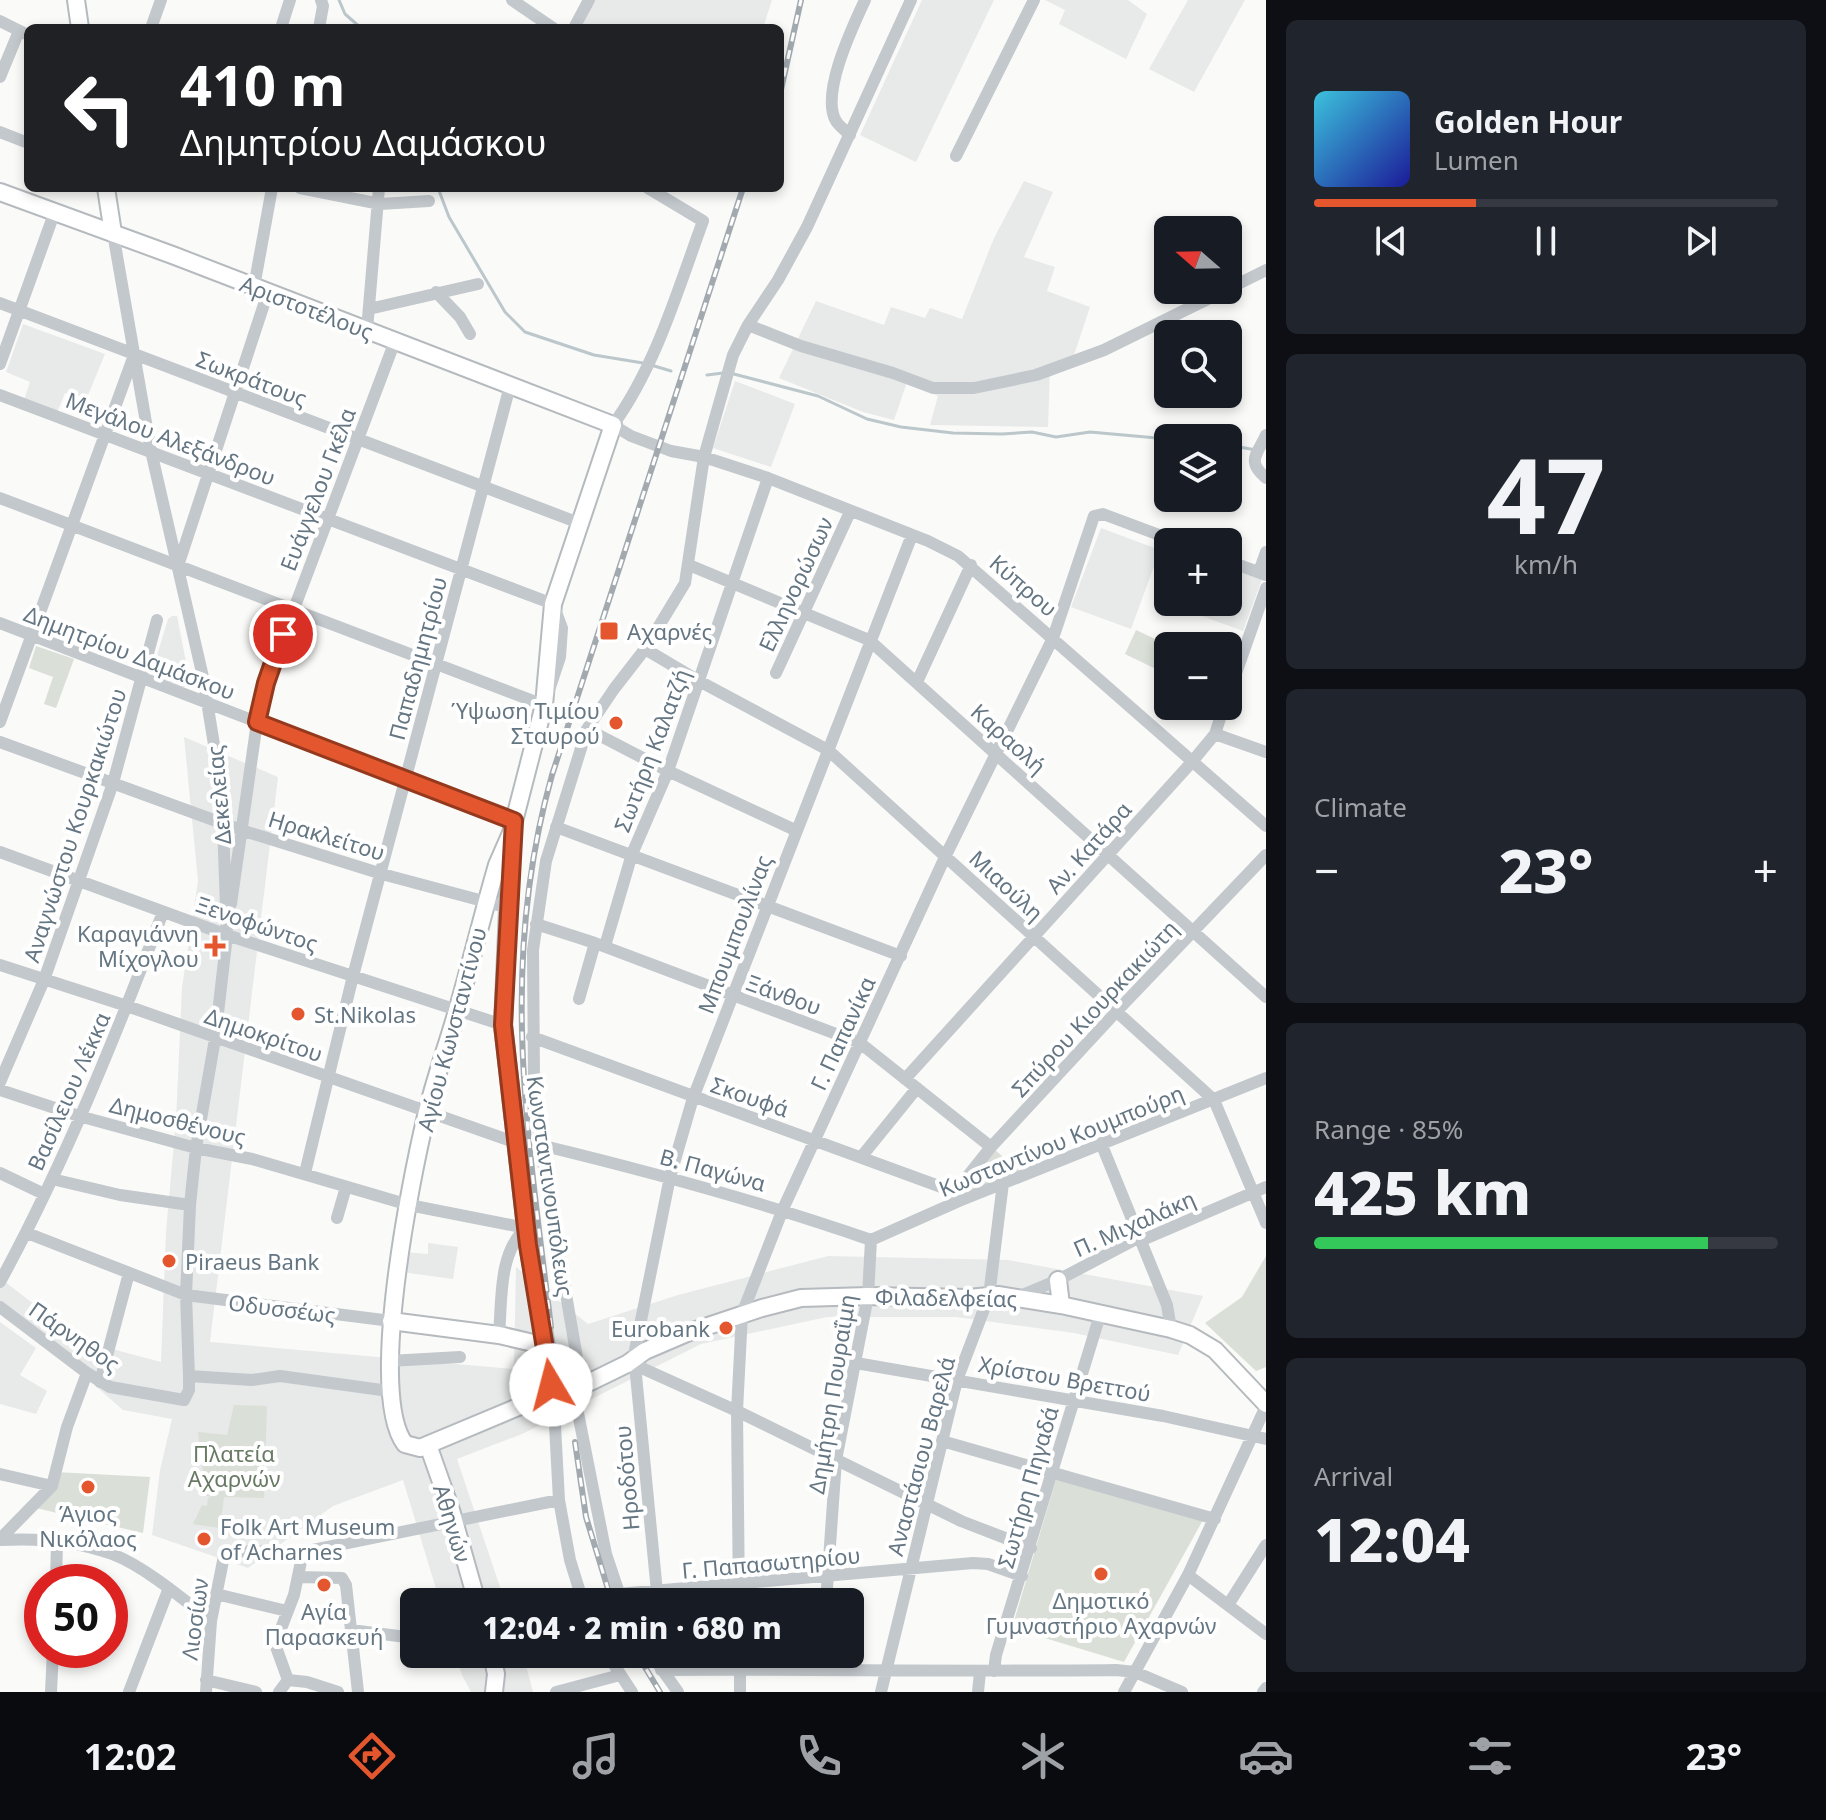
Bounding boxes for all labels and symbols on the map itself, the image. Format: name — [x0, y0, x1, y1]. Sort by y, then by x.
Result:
north arrow — [1154, 216, 1242, 304]
street label: Αριστοτέλους — [236, 268, 378, 346]
street label: Σωκράτους — [192, 343, 312, 413]
street label: Μεγάλου Αλεξάνδρου — [62, 384, 280, 492]
street label: Ευάγγελου Γκέλα — [272, 403, 362, 575]
street label: Ελληνορώσων — [751, 512, 839, 656]
street label: Κύπρου — [984, 547, 1064, 623]
street label: Παπαδημητρίου — [381, 573, 453, 743]
street label: Δημητρίου Δαμάσκου — [20, 598, 240, 706]
pin — [249, 600, 317, 668]
place label: Αχαρνές — [627, 616, 712, 646]
marker: Αχαρνές — [598, 620, 620, 642]
street label: Σωτήρη Καλατζή — [606, 664, 696, 836]
street label: Αναγνώστου Κουρκακιώτου — [15, 684, 133, 966]
place label: Ύψωση Τιμίου Σταυρού — [451, 695, 600, 750]
street label: Καραολή — [965, 696, 1053, 780]
marker: Ύψωση Τιμίου Σταυρού — [607, 714, 625, 732]
street label: Δεκελείας — [199, 744, 237, 846]
street label: Αν. Κατάρα — [1039, 794, 1138, 899]
street label: Ηρακλείτου — [265, 803, 389, 867]
street label: Μιαούλη — [964, 843, 1050, 927]
street label: Μπουμπουλίνας — [690, 850, 778, 1018]
street label: Ξενοφώντος — [192, 888, 322, 958]
street label: Σπύρου Κιουρκακιώτη — [1004, 913, 1184, 1103]
place label: Καραγιάννη Μίχογλου — [77, 918, 199, 973]
street label: Αγίου Κωνσταντίνου — [409, 924, 493, 1134]
marker: Καραγιάννη Μίχογλου — [206, 937, 224, 955]
street label: Ξάνθου — [742, 967, 826, 1021]
street label: Γ. Παπανίκα — [803, 971, 882, 1095]
place label: St.Nikolas — [314, 999, 416, 1029]
street label: Δημοκρίτου — [201, 1000, 327, 1068]
marker: St.Nikolas — [289, 1005, 307, 1023]
street label: Βασίλειου Λέκκα — [20, 1007, 116, 1175]
street label: Σκουφά — [707, 1069, 793, 1123]
street label: Κωνσταντινουπόλεως — [521, 1074, 581, 1298]
street label: Κωσταντίνου Κουμπούρη — [934, 1077, 1188, 1203]
street label: Δημοσθένους — [107, 1089, 249, 1151]
street label: Β. Παγώνα — [657, 1140, 770, 1198]
street label: Π. Μιχαλάκη — [1068, 1183, 1200, 1263]
place label: Piraeus Bank — [185, 1246, 319, 1276]
marker: Piraeus Bank — [160, 1252, 178, 1270]
street label: Φιλαδελφείας — [875, 1281, 1017, 1313]
street label: Οδυσσέως — [227, 1287, 337, 1329]
street label: Δημήτρη Πουραΐμη — [800, 1292, 862, 1496]
street label: Πάρνηθος — [24, 1294, 126, 1378]
place label: Eurobank — [611, 1313, 710, 1343]
marker: Eurobank — [717, 1319, 735, 1337]
position arrow — [509, 1343, 593, 1427]
street label: Χρίστου Βρεττού — [977, 1348, 1153, 1408]
street label: Αναστάσιου Βαρελά — [879, 1353, 961, 1559]
street label: Σωτήρη Πηγαδά — [990, 1402, 1065, 1571]
street label: Ηροδότου — [606, 1424, 646, 1532]
park label: Πλατεία Αχαρνών — [188, 1438, 280, 1493]
marker: Άγιος Νικόλαος — [79, 1478, 97, 1496]
street label: Αθηνών — [427, 1480, 479, 1566]
place label: Άγιος Νικόλαος — [39, 1498, 137, 1553]
place label: Folk Art Museum of Acharnes — [220, 1511, 395, 1566]
marker: Folk Art Museum of Acharnes — [195, 1530, 213, 1548]
street label: Γ. Παπασωτηρίου — [680, 1539, 862, 1585]
speed limit sign: 50 — [24, 1564, 128, 1668]
marker: Δημοτικό Γυμναστήριο Αχαρνών — [1092, 1565, 1110, 1583]
street label: Λιοσίων — [173, 1576, 215, 1662]
marker: Αγία Παρασκευή — [315, 1576, 333, 1594]
place label: Δημοτικό Γυμναστήριο Αχαρνών — [986, 1585, 1216, 1640]
place label: Αγία Παρασκευή — [265, 1596, 383, 1651]

